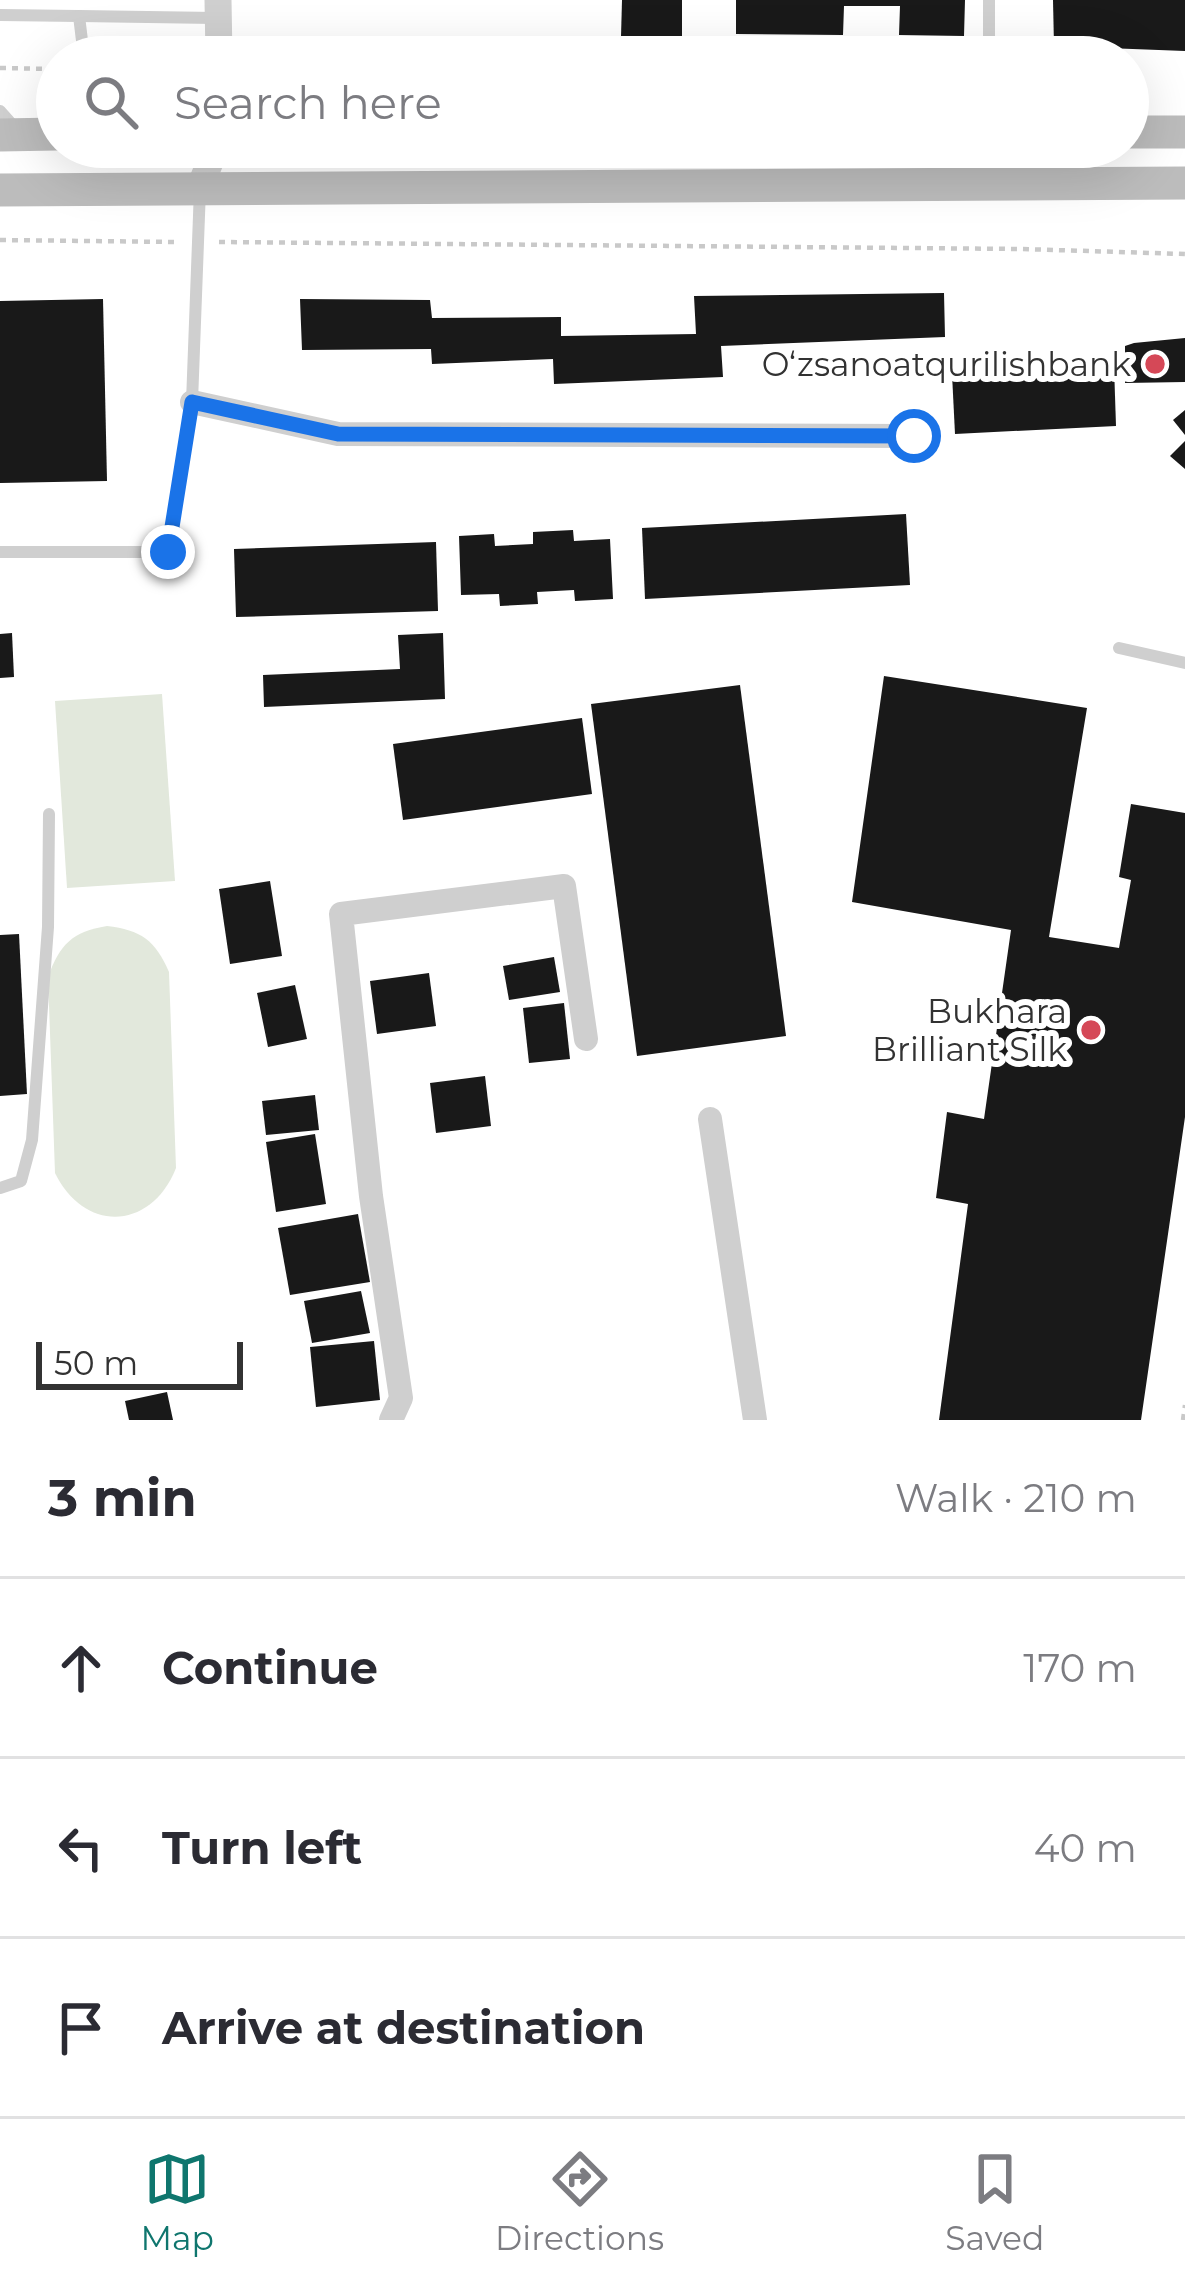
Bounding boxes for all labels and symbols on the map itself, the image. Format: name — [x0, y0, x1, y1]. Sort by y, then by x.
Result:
place label: Oʻzsanoatqurilishbank — [762, 344, 1131, 384]
marker: Oʻzsanoatqurilishbank — [1142, 351, 1168, 377]
route start — [887, 409, 941, 463]
route end — [141, 525, 195, 579]
place label: Bukhara Brilliant Silk — [872, 991, 1067, 1069]
marker: Bukhara Brilliant Silk — [1078, 1017, 1104, 1043]
scale bar — [36, 1336, 243, 1389]

